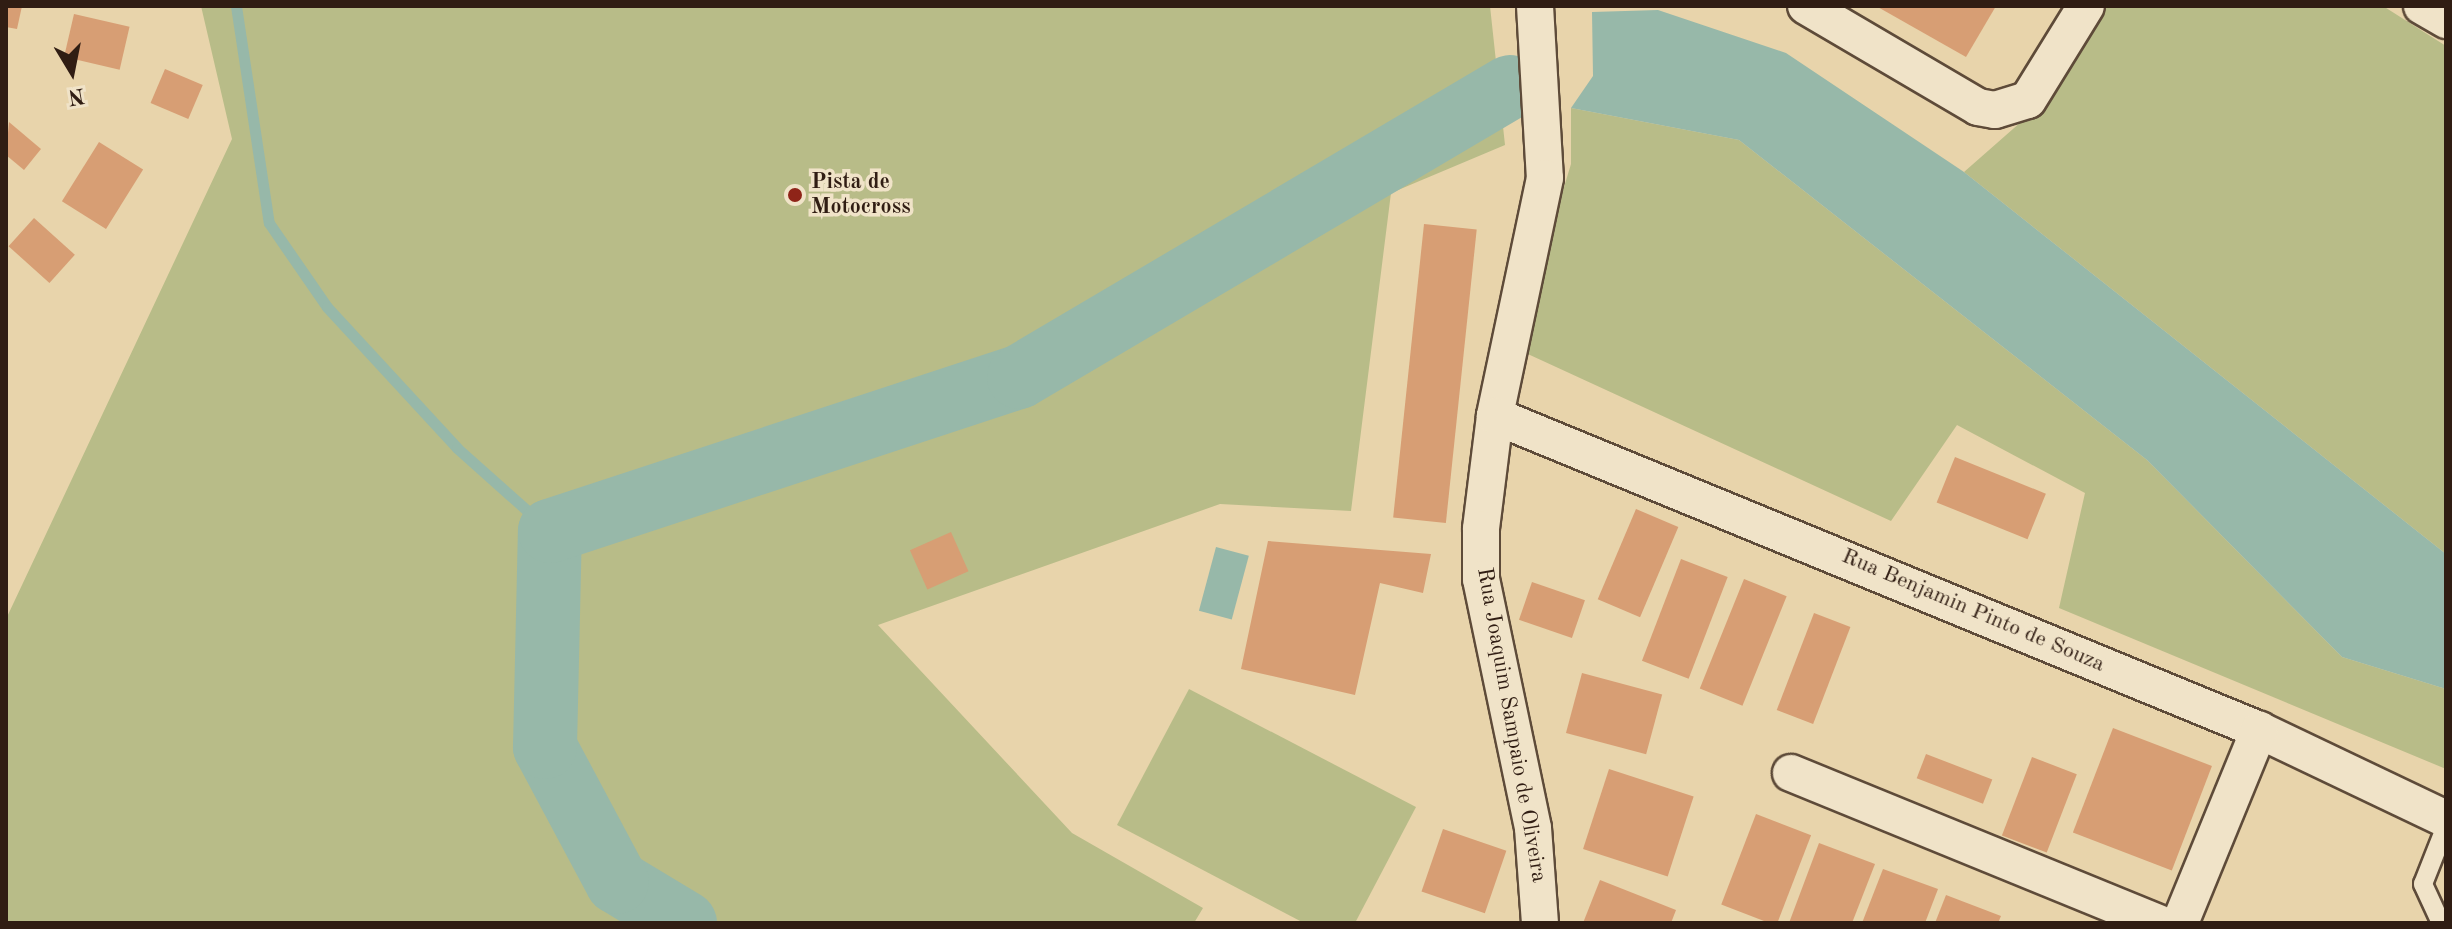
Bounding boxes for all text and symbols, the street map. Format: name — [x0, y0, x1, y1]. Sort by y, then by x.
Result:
north arrow — [32, 32, 112, 112]
text: N — [66, 83, 86, 108]
place label: Pista de Motocross — [811, 169, 911, 220]
marker: Pista de Motocross — [786, 186, 804, 204]
street label: Rua Benjamin Pinto de Souza — [1837, 544, 2109, 678]
street label: Rua Joaquim Sampaio de Oliveira — [1470, 565, 1552, 885]

